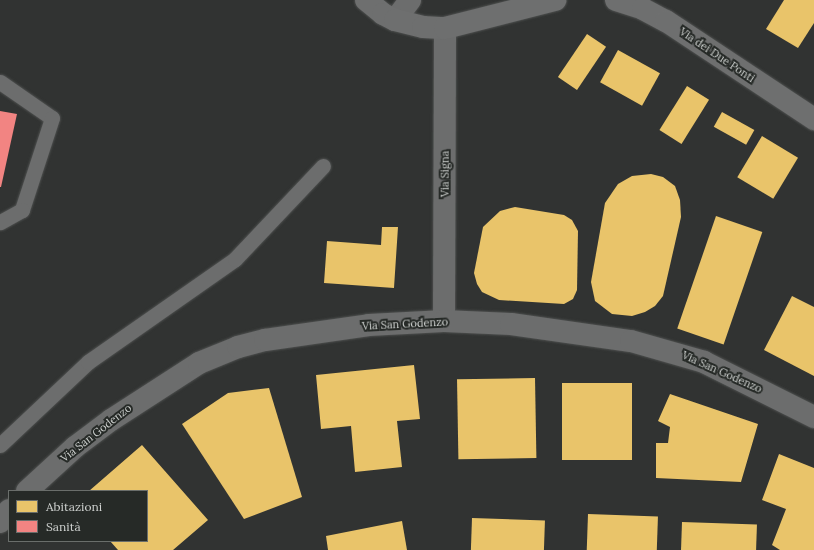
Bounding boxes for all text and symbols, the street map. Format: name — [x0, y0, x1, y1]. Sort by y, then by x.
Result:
street label: Via dei Due Ponti — [677, 25, 757, 85]
street label: Via Signa — [438, 151, 452, 197]
street label: Via San Godenzo — [362, 315, 448, 333]
street label: Via San Godenzo — [680, 348, 764, 396]
street label: Via San Godenzo — [58, 401, 134, 465]
legend — [8, 490, 148, 542]
text: Abitazioni — [46, 499, 102, 514]
text: Sanità — [46, 519, 81, 534]

